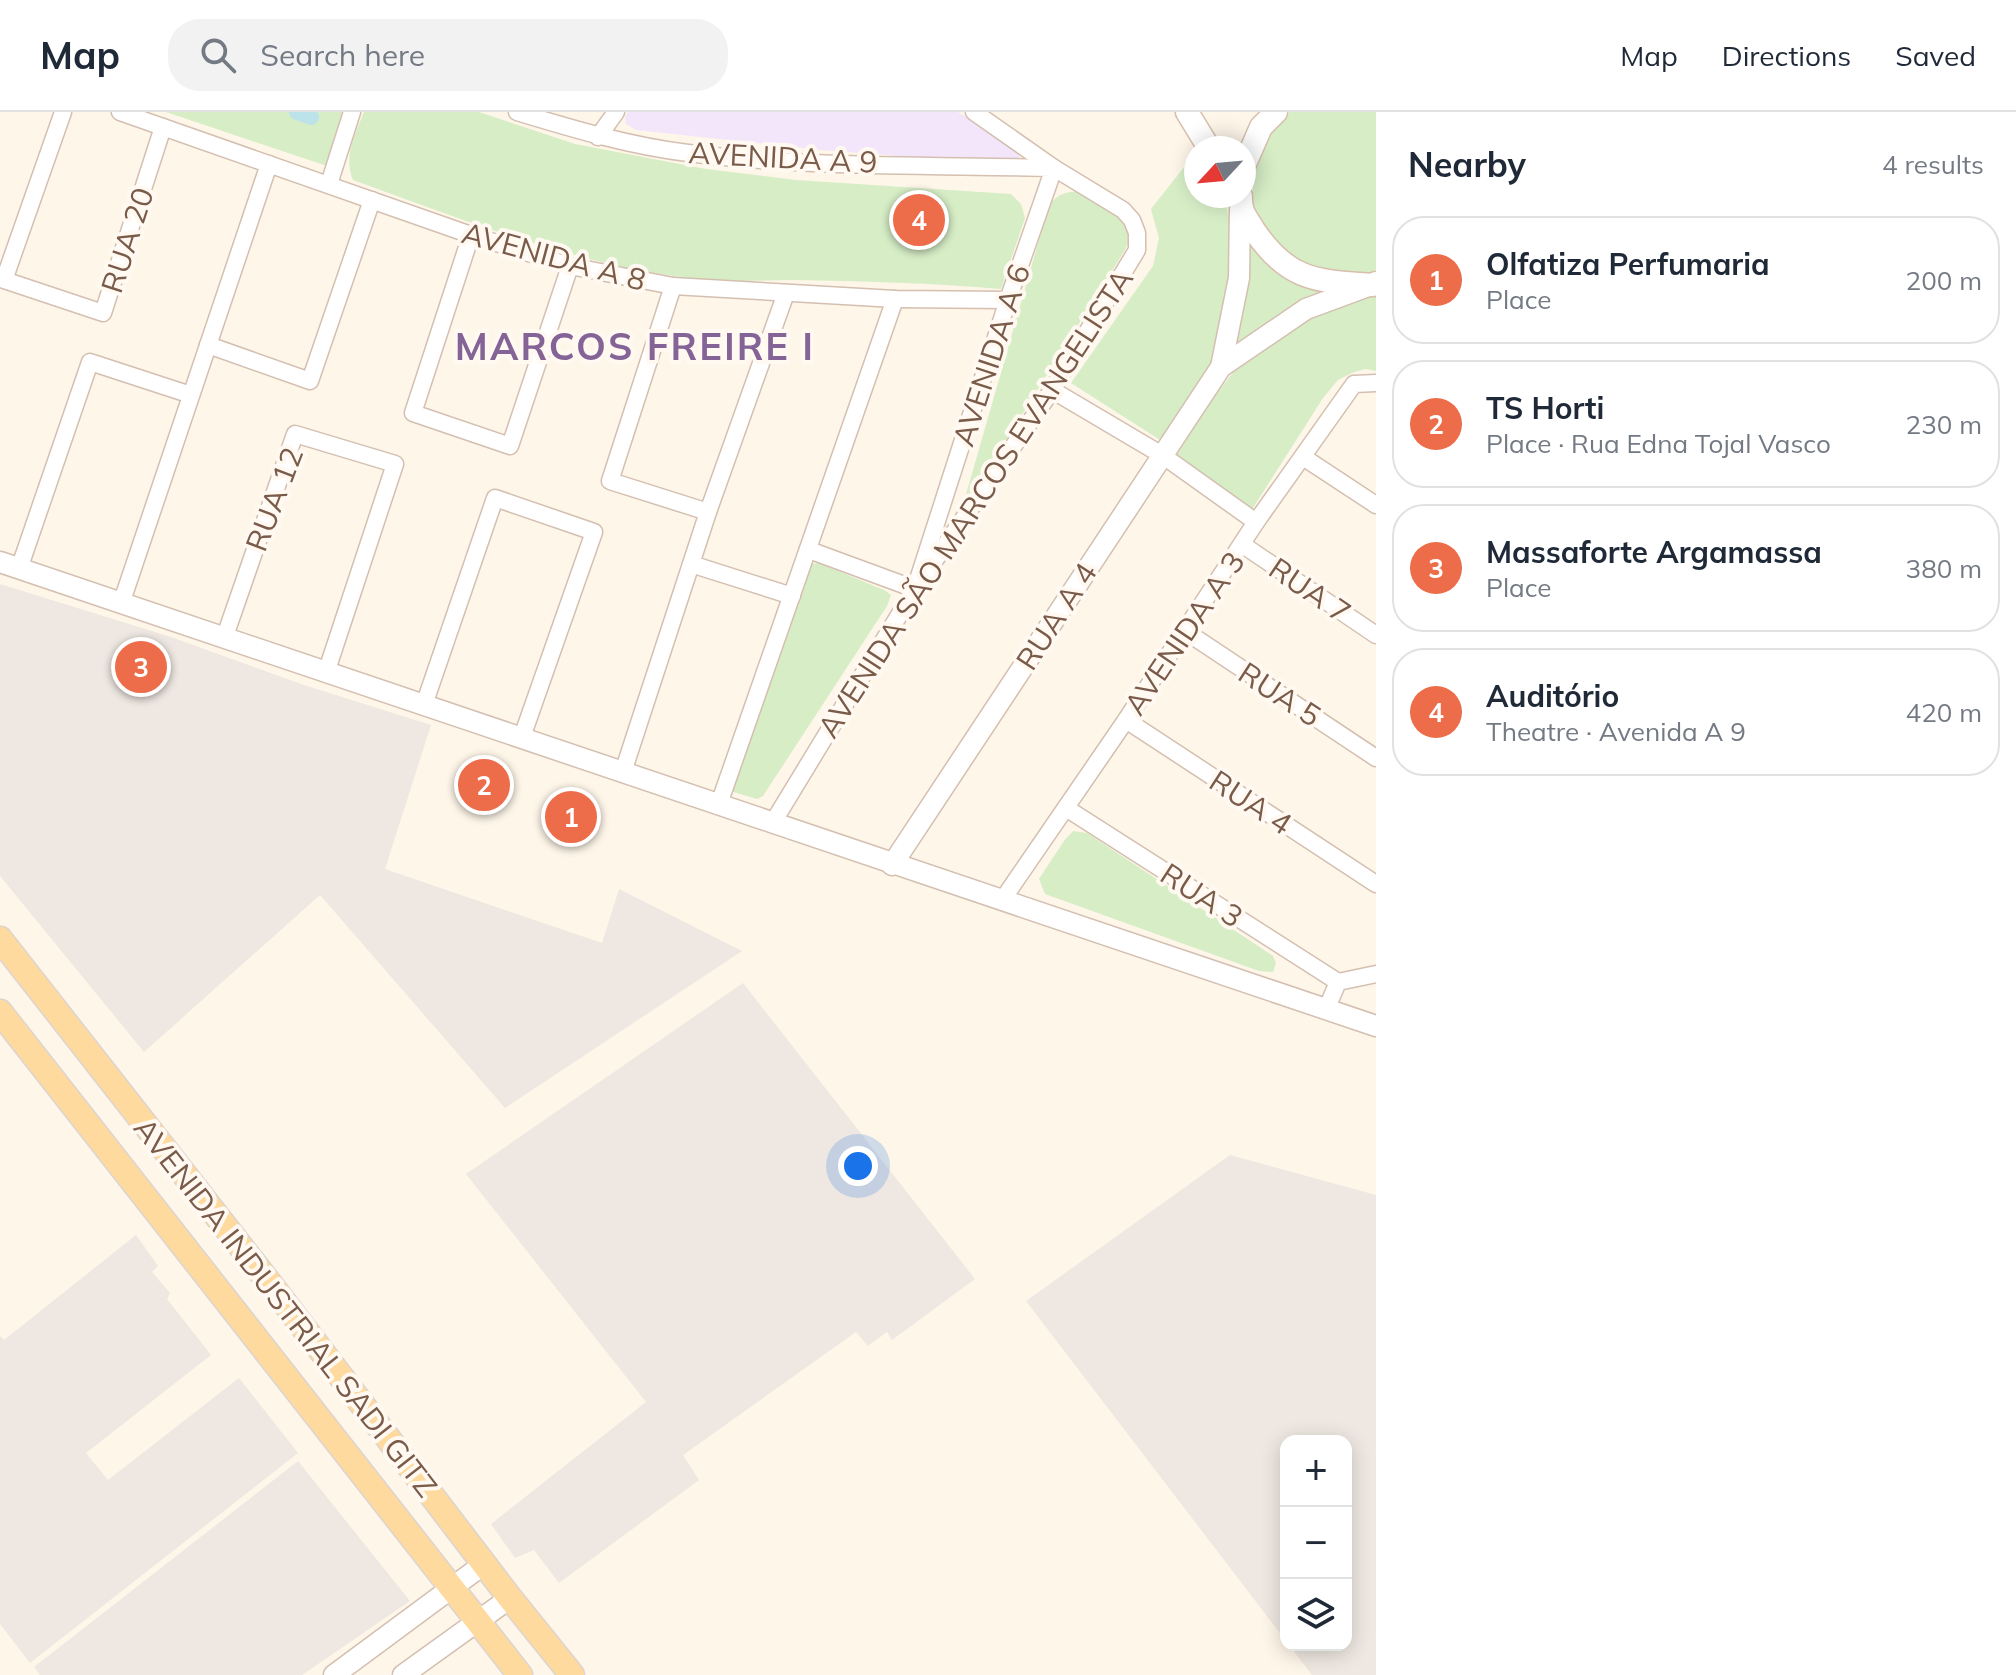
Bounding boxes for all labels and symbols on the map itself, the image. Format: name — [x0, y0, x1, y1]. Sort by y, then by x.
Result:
street label: AVENIDA A 9 — [688, 133, 878, 181]
north arrow — [1184, 136, 1256, 208]
street label: RUA 20 — [92, 183, 162, 297]
pin: 4 — [893, 190, 945, 250]
street label: AVENIDA A 8 — [458, 213, 650, 299]
street label: AVENIDA A 6 — [944, 259, 1038, 451]
street label: AVENIDA SÃO MARCOS EVANGELISTA — [809, 261, 1141, 745]
district label: MARCOS FREIRE I — [455, 322, 815, 370]
street label: RUA 12 — [237, 442, 311, 556]
street label: AVENIDA A 3 — [1115, 544, 1253, 722]
street label: RUA 7 — [1262, 549, 1358, 631]
street label: RUA A 4 — [1007, 555, 1105, 677]
pin: 3 — [115, 637, 167, 697]
street label: RUA 5 — [1232, 653, 1328, 735]
pin: 2 — [458, 755, 510, 815]
street label: RUA 4 — [1203, 761, 1299, 843]
pin: 1 — [545, 787, 597, 847]
street label: RUA 3 — [1154, 854, 1250, 936]
street label: AVENIDA INDUSTRIAL SADI GITZ — [126, 1110, 446, 1504]
your location — [838, 1146, 878, 1186]

